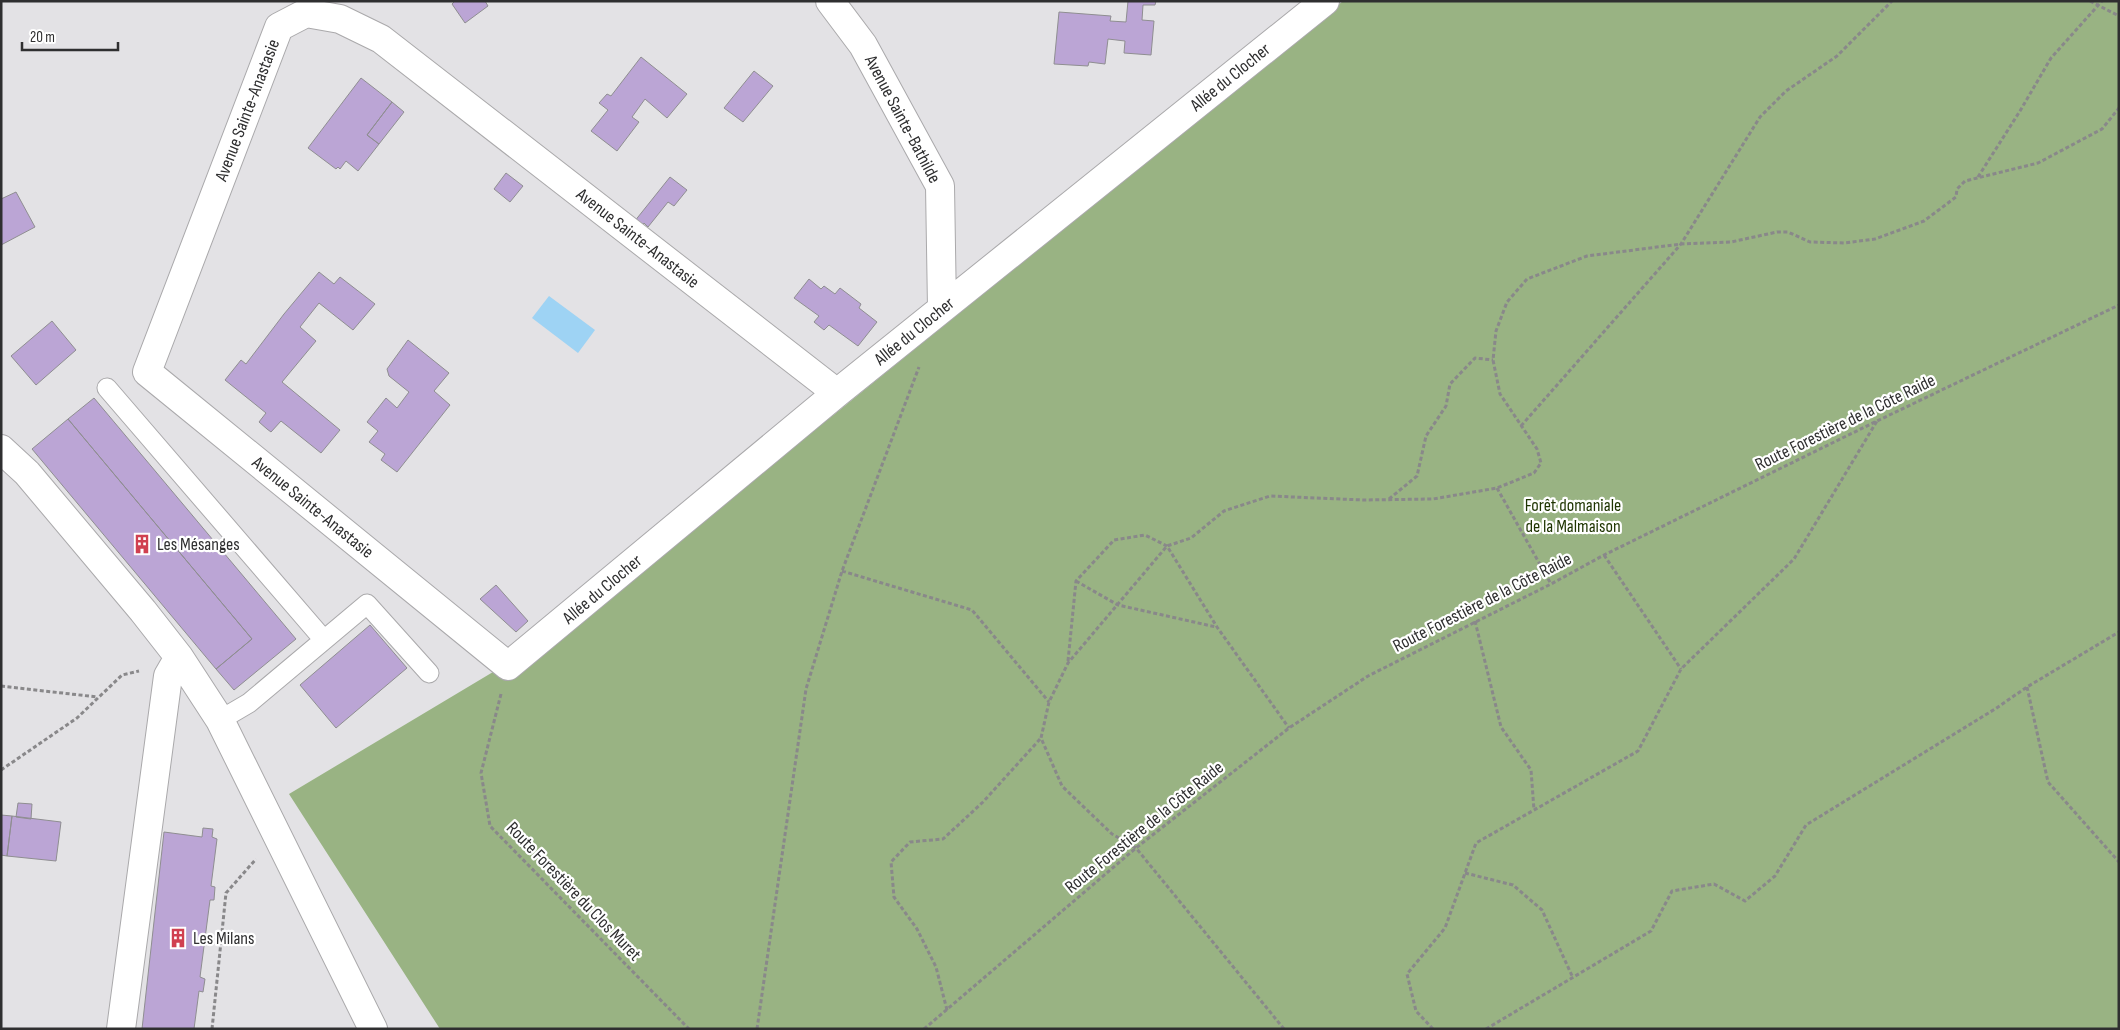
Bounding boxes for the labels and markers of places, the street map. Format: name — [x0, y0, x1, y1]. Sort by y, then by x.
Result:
building icon: Les Mésanges — [131, 533, 153, 555]
place label: Les Mésanges — [157, 534, 240, 555]
building icon: Les Milans — [167, 927, 189, 949]
place label: Les Milans — [193, 928, 255, 949]

